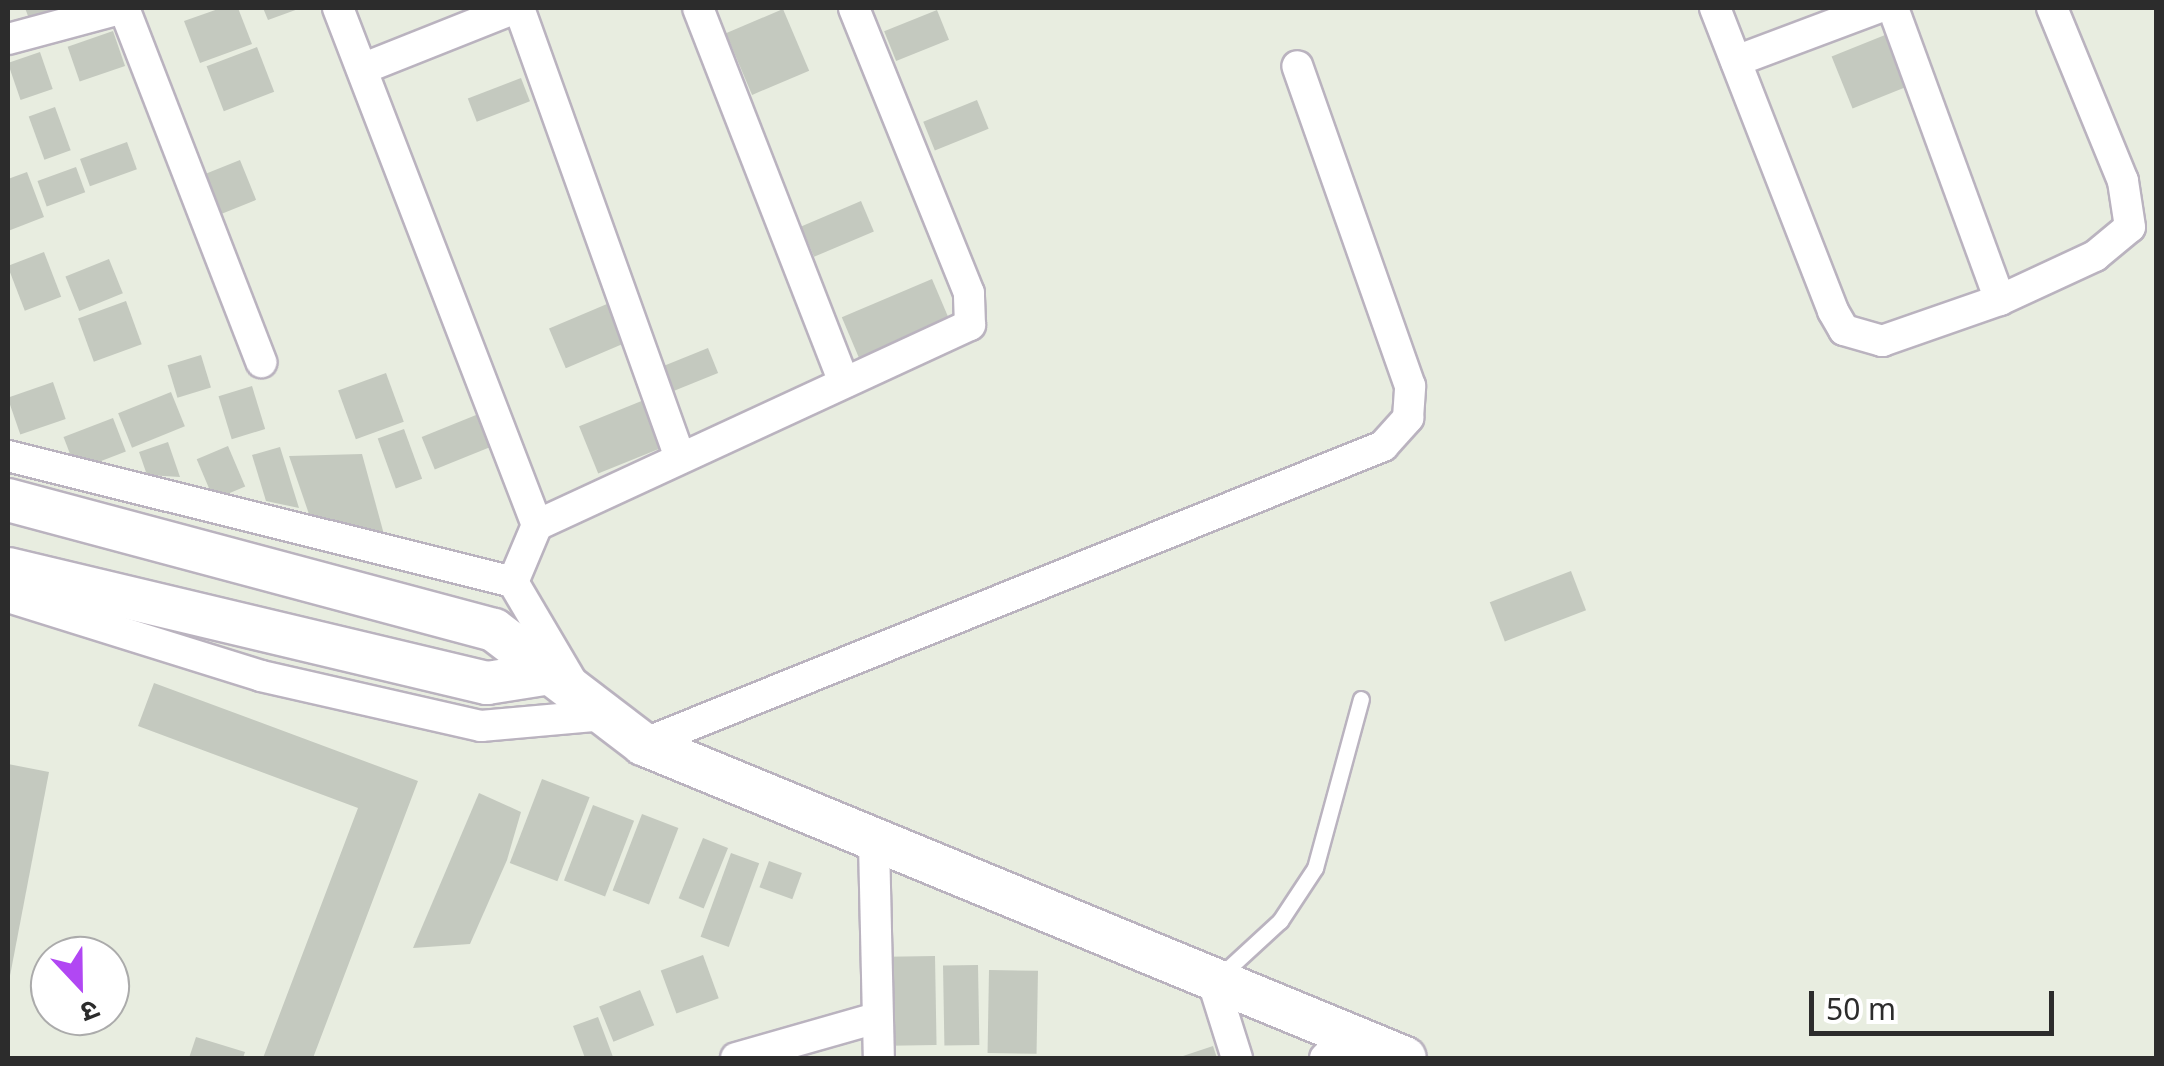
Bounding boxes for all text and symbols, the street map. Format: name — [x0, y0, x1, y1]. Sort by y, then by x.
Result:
north arrow — [30, 936, 130, 1036]
scale bar — [1814, 971, 2059, 1033]
text: 50 m — [1826, 988, 1896, 1029]
text: उ — [76, 991, 105, 1033]

